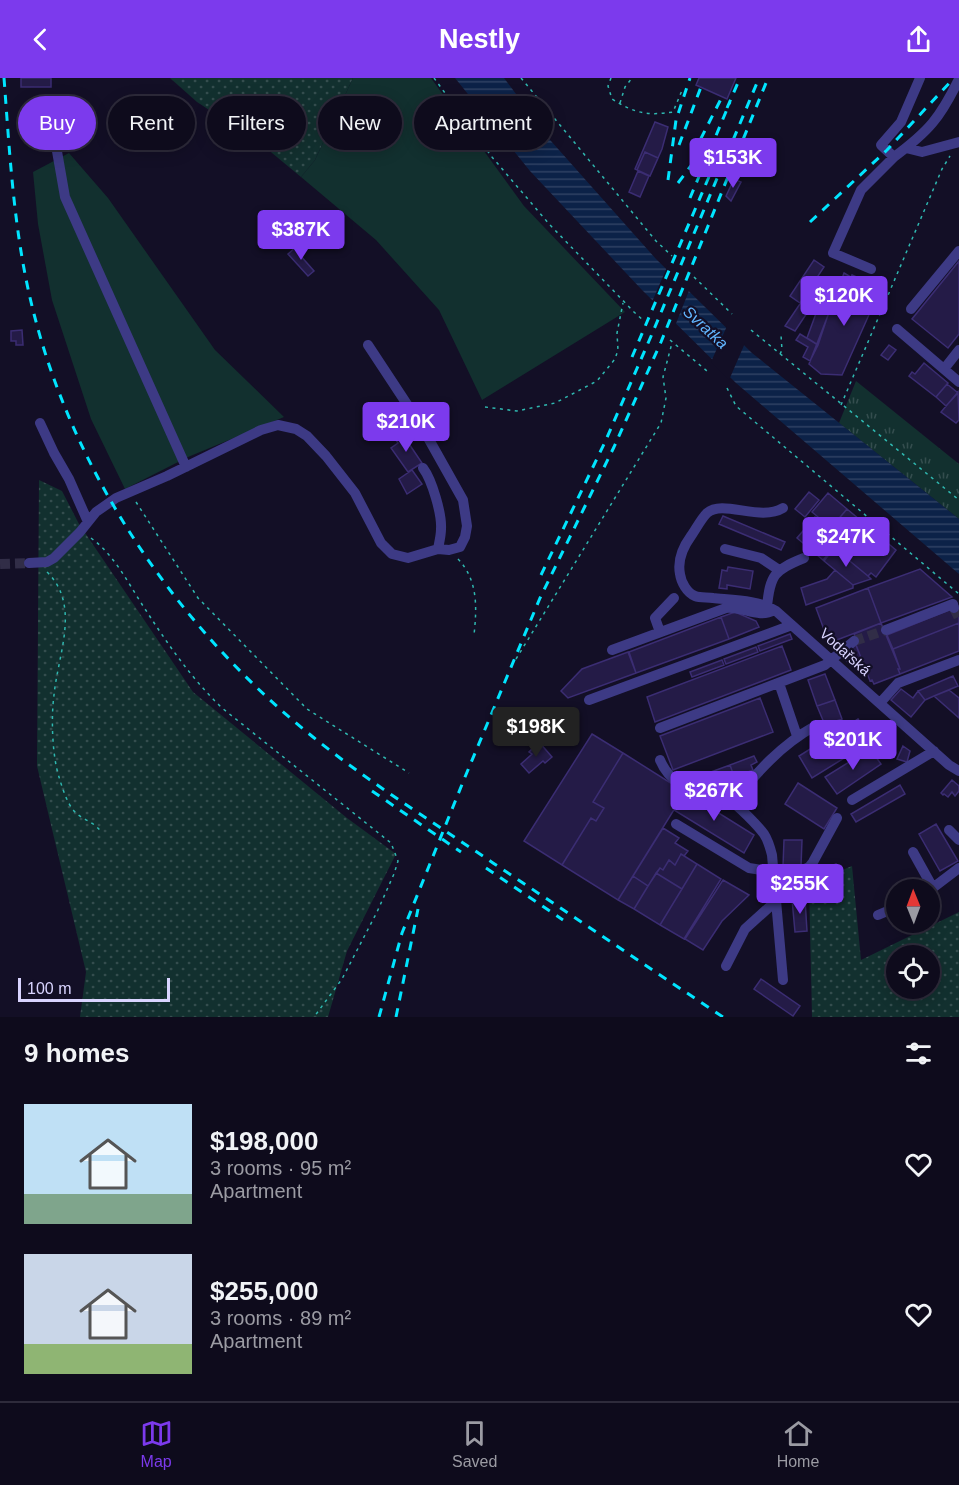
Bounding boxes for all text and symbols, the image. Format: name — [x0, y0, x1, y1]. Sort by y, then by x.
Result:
icon: back — [24, 23, 57, 56]
icon: share — [902, 23, 935, 56]
text: Nestly — [439, 24, 520, 54]
chip: Buy — [18, 96, 96, 150]
chip: Rent — [108, 96, 195, 150]
chip: Filters — [207, 96, 306, 150]
chip: New — [318, 96, 402, 150]
chip: Apartment — [414, 96, 553, 150]
pin: $153K — [691, 138, 775, 189]
text: $153K — [704, 146, 762, 168]
pin: $387K — [259, 210, 343, 261]
text: $387K — [272, 218, 330, 240]
pin: $120K — [802, 276, 886, 327]
text: $120K — [815, 284, 873, 306]
water label: Svratka — [680, 303, 731, 352]
pin: $210K — [364, 402, 448, 453]
text: $210K — [377, 410, 435, 432]
pin: $247K — [804, 517, 888, 568]
text: $247K — [817, 525, 875, 547]
street label: Vodařská — [816, 624, 875, 679]
pin: $198K — [494, 707, 578, 758]
text: $198K — [507, 715, 565, 737]
pin: $201K — [811, 720, 895, 771]
text: $201K — [824, 728, 882, 750]
pin: $267K — [672, 771, 756, 822]
text: $267K — [685, 779, 743, 801]
pin: $255K — [758, 864, 842, 915]
text: $255K — [771, 872, 829, 894]
north arrow — [886, 879, 940, 933]
map controls — [886, 879, 940, 999]
button: locate — [886, 945, 940, 999]
scale bar — [18, 975, 170, 1002]
text: 100 m — [27, 980, 71, 997]
icon: filters — [902, 1037, 935, 1070]
text: 9 homes — [24, 1038, 130, 1068]
text: $198,000 — [210, 1126, 318, 1156]
icon: home — [72, 1128, 144, 1200]
icon: heart — [902, 1148, 935, 1181]
text: 3 rooms · 95 m² — [210, 1157, 351, 1179]
text: Apartment — [210, 1180, 302, 1202]
text: $255,000 — [210, 1276, 318, 1306]
icon: home — [72, 1278, 144, 1350]
icon: heart — [902, 1298, 935, 1331]
text: 3 rooms · 89 m² — [210, 1307, 351, 1329]
text: Apartment — [210, 1330, 302, 1352]
tab: Map — [140, 1417, 173, 1471]
tab: Saved — [452, 1417, 497, 1471]
tab: Home — [777, 1417, 819, 1471]

